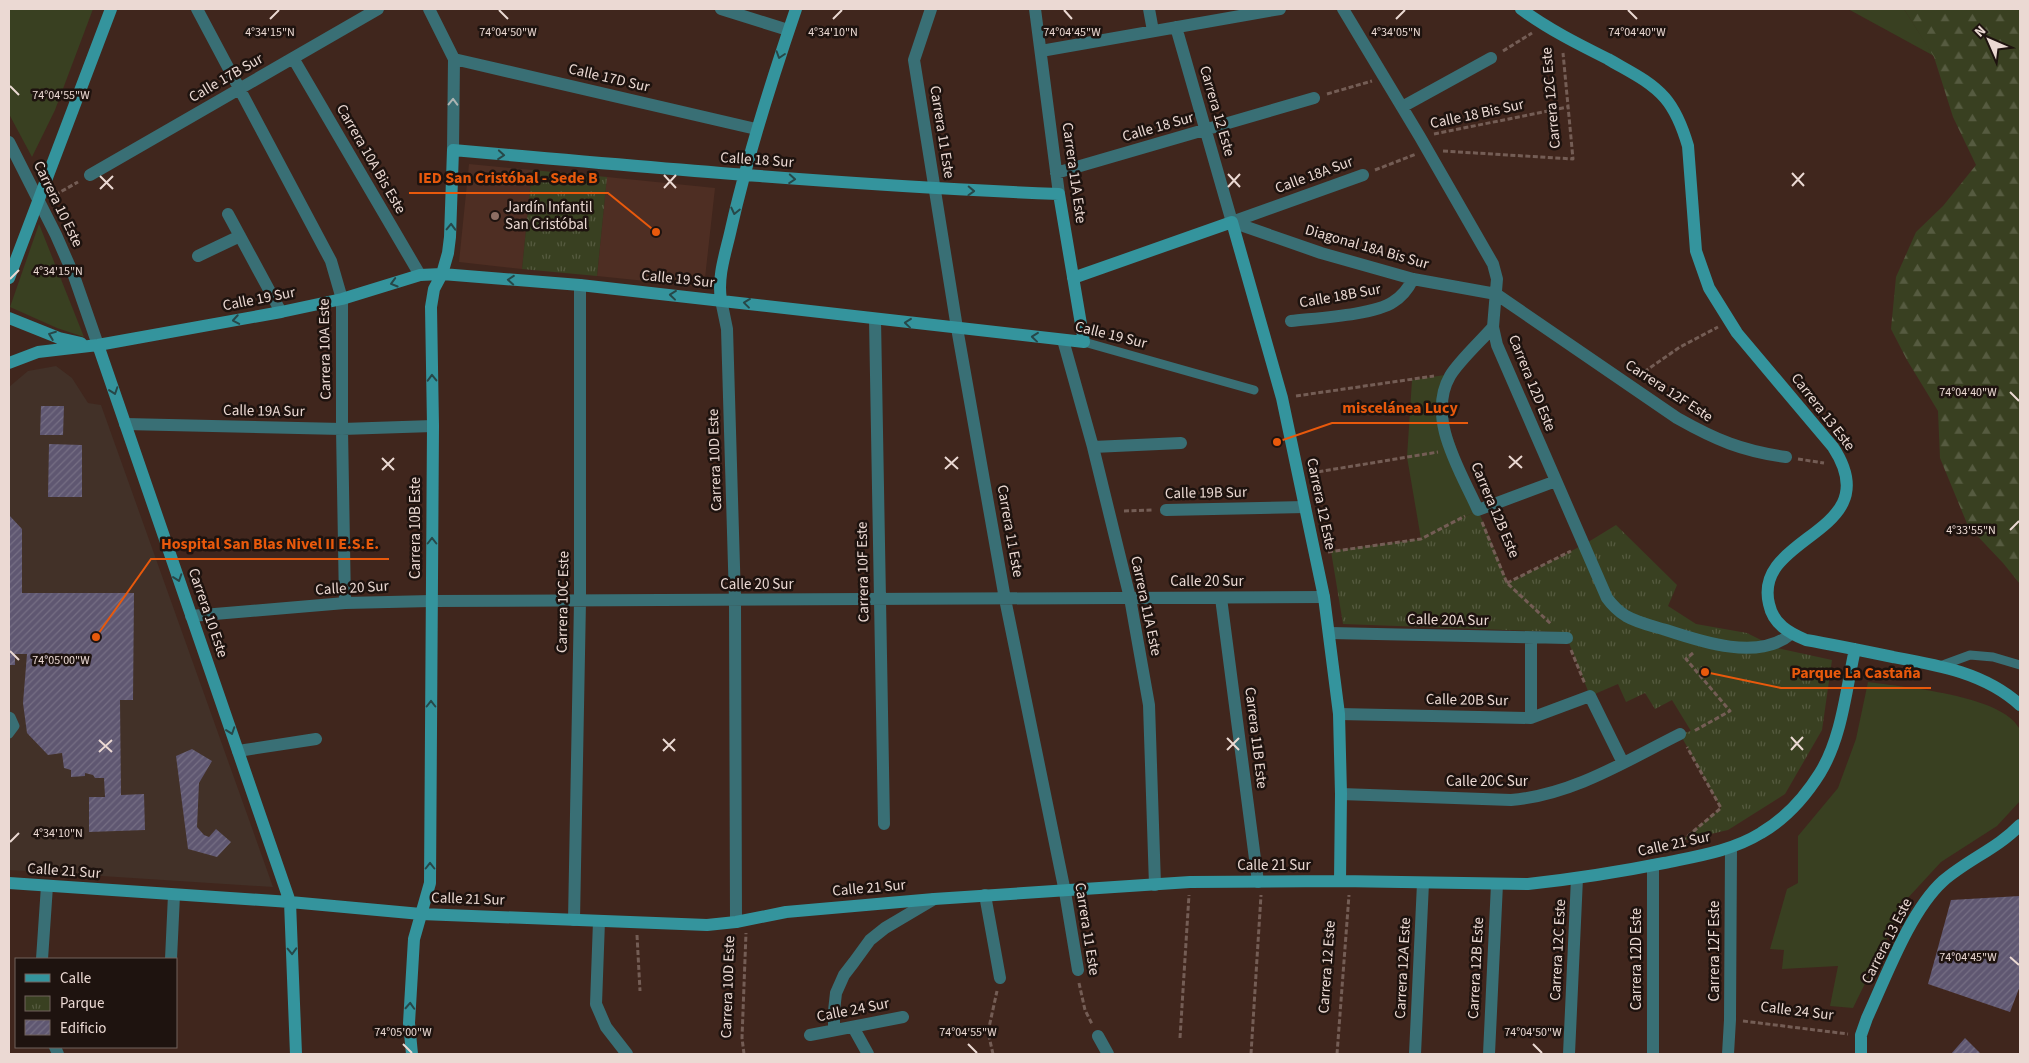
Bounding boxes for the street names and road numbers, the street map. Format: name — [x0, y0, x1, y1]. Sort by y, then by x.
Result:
street label: Carrera 12C Este — [1536, 46, 1566, 150]
street label: Calle 17B Sur — [185, 48, 268, 108]
street label: Calle 17D Sur — [566, 58, 652, 98]
street label: Carrera 12 Este — [1194, 63, 1240, 159]
street label: Carrera 11 Este — [924, 84, 960, 180]
street label: Calle 18 Bis Sur — [1428, 94, 1527, 134]
street label: Carrera 10A Bis Este — [331, 100, 411, 218]
street label: Calle 18 Sur — [1120, 107, 1197, 147]
street label: Carrera 11A Este — [1057, 121, 1091, 225]
street label: Calle 18 Sur — [720, 147, 795, 173]
street label: Calle 18A Sur — [1272, 151, 1357, 199]
street label: Carrera 10 Este — [28, 157, 88, 251]
street label: Diagonal 18A Bis Sur — [1303, 219, 1432, 275]
street label: Calle 19 Sur — [640, 265, 716, 293]
street label: Calle 18B Sur — [1298, 278, 1383, 313]
street label: Calle 19 Sur — [221, 282, 298, 316]
street label: Carrera 10A Este — [314, 298, 336, 400]
street label: Calle 19 Sur — [1073, 316, 1150, 354]
street label: Carrera 12D Este — [1503, 332, 1561, 434]
street label: Carrera 12F Este — [1621, 355, 1717, 427]
street label: Carrera 13 Este — [1786, 369, 1860, 455]
street label: Calle 19A Sur — [223, 400, 306, 422]
street label: Carrera 10D Este — [703, 408, 727, 512]
street label: Carrera 12 Este — [1301, 456, 1341, 552]
street label: Carrera 12B Este — [1465, 459, 1525, 561]
street label: Carrera 10B Este — [405, 477, 426, 579]
street label: Calle 19B Sur — [1165, 482, 1248, 504]
street label: Carrera 11 Este — [992, 483, 1028, 579]
street label: Carrera 10F Este — [852, 521, 874, 623]
street label: Carrera 10C Este — [552, 551, 574, 653]
street label: Carrera 11A Este — [1125, 554, 1167, 658]
street label: Carrera 10 Este — [183, 565, 233, 661]
street label: Calle 20 Sur — [1170, 571, 1245, 592]
street label: Calle 20 Sur — [720, 574, 795, 595]
street label: Calle 20 Sur — [315, 576, 390, 600]
street label: Calle 20A Sur — [1407, 609, 1490, 631]
street label: Carrera 11B Este — [1239, 686, 1273, 790]
street label: Calle 20B Sur — [1426, 689, 1509, 711]
street label: Calle 20C Sur — [1446, 771, 1529, 792]
street label: Calle 21 Sur — [1636, 826, 1713, 862]
street label: Calle 21 Sur — [1237, 855, 1312, 876]
street label: Calle 21 Sur — [27, 858, 102, 884]
street label: Calle 21 Sur — [831, 874, 907, 902]
street label: Carrera 11 Este — [1069, 881, 1105, 977]
street label: Calle 21 Sur — [431, 887, 506, 911]
street label: Carrera 13 Este — [1856, 895, 1918, 987]
street label: Carrera 12C Este — [1545, 899, 1571, 1001]
street label: Carrera 12F Este — [1704, 901, 1725, 1001]
street label: Carrera 12D Este — [1626, 908, 1647, 1010]
street label: Carrera 12B Este — [1463, 916, 1489, 1020]
street label: Carrera 12A Este — [1390, 917, 1416, 1019]
street label: Carrera 12 Este — [1313, 920, 1341, 1014]
street label: Carrera 10D Este — [716, 935, 740, 1039]
street label: Calle 24 Sur — [815, 993, 892, 1027]
street label: Calle 24 Sur — [1759, 996, 1836, 1026]

